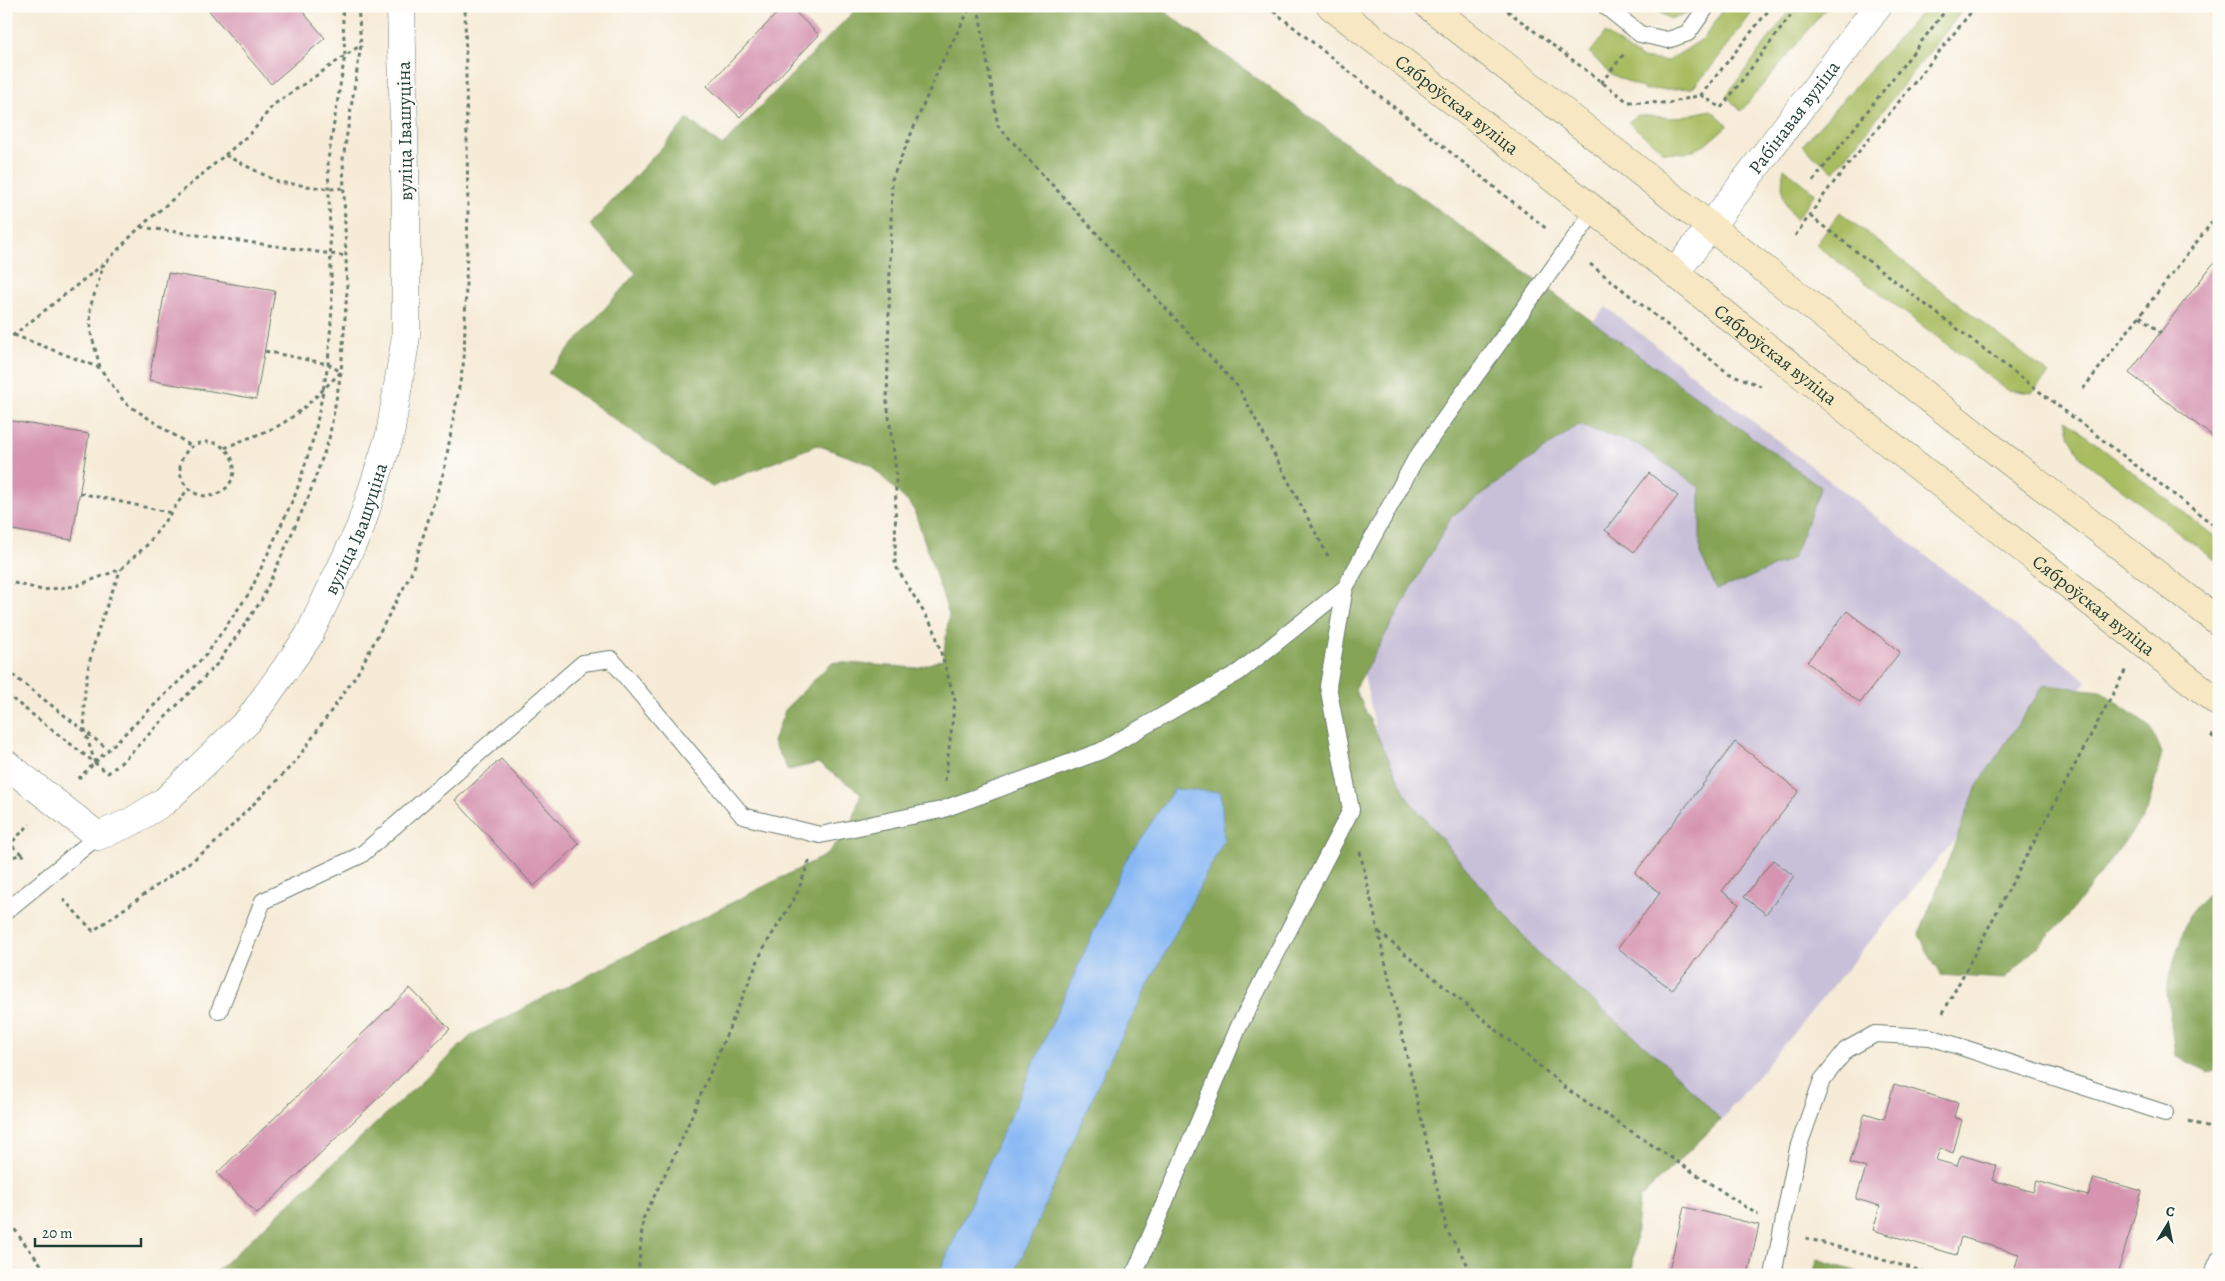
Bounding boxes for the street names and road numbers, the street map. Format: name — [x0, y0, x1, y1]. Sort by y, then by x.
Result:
street label: Сяброўская вуліца — [1390, 49, 1524, 161]
street label: Рабінавая вуліца — [1743, 55, 1846, 180]
street label: вуліца Івашуціна — [391, 61, 419, 201]
street label: Сяброўская вуліца — [1708, 298, 1842, 412]
street label: вуліца Івашуціна — [318, 459, 394, 599]
street label: Сяброўская вуліца — [2027, 549, 2161, 662]

